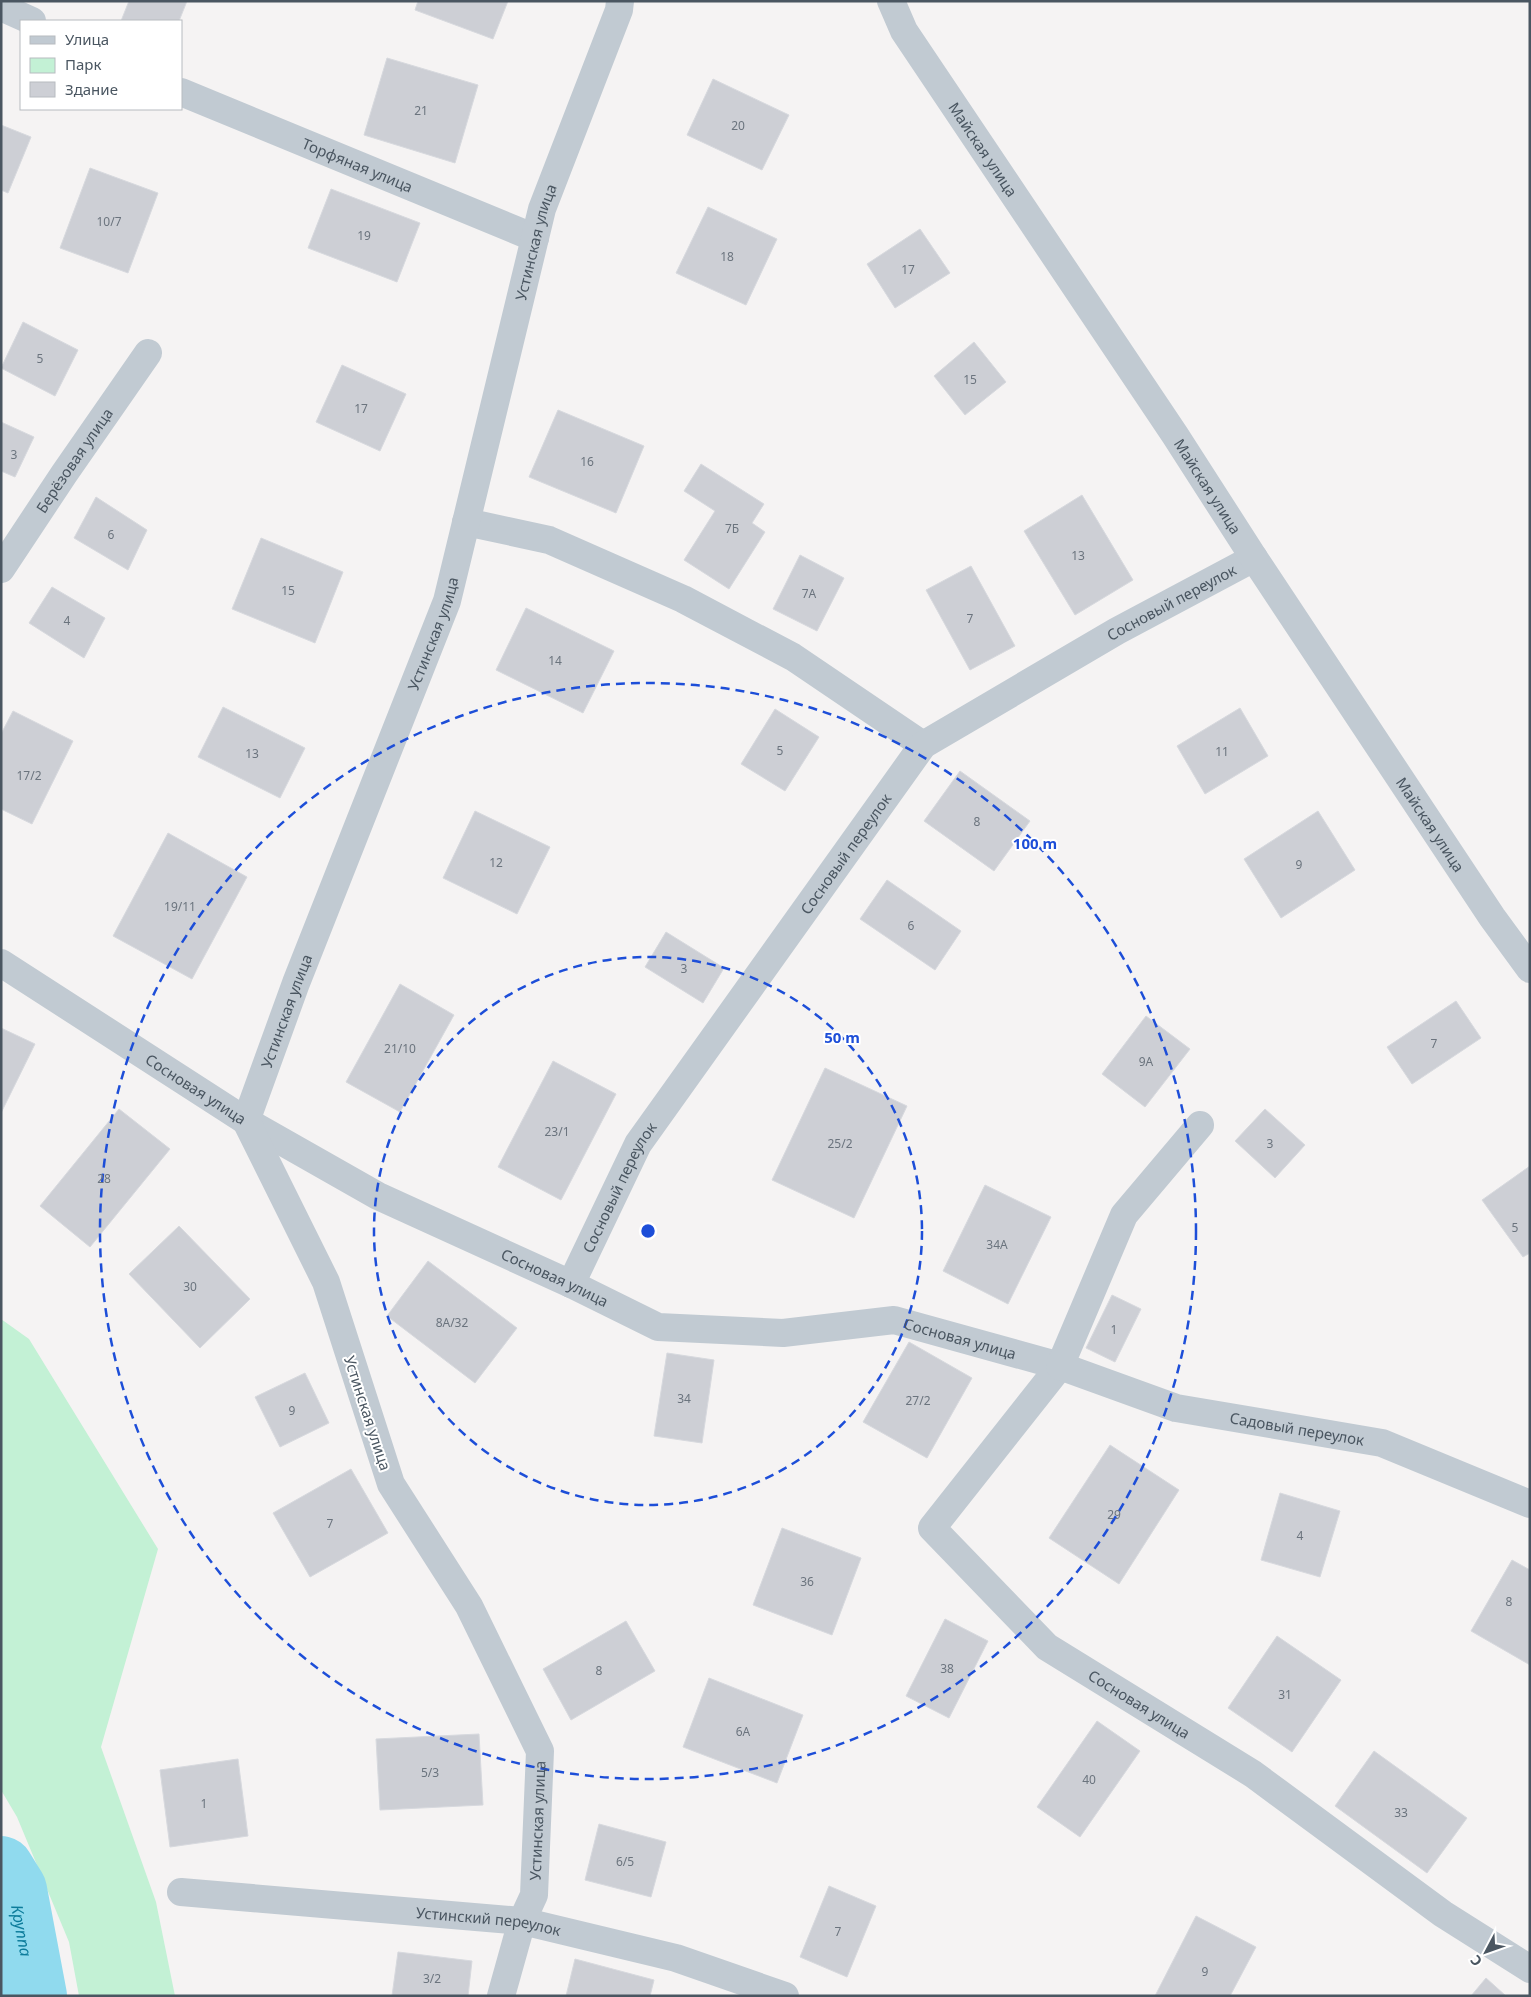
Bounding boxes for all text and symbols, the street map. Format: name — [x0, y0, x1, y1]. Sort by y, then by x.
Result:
legend — [20, 20, 182, 110]
text: Улица — [65, 29, 109, 49]
text: Парк — [65, 54, 101, 74]
text: Здание — [65, 79, 118, 99]
street label: Майская улица — [944, 98, 1022, 200]
house number: 21 — [414, 102, 428, 119]
house number: 20 — [731, 117, 745, 134]
street label: Торфяная улица — [299, 133, 416, 197]
street label: Устинская улица — [510, 181, 561, 302]
house number: 10/7 — [96, 213, 122, 230]
house number: 19 — [357, 227, 371, 244]
house number: 18 — [720, 248, 734, 265]
house number: 17 — [901, 261, 915, 278]
house number: 5 — [37, 350, 44, 367]
house number: 15 — [963, 371, 977, 388]
house number: 17 — [354, 400, 368, 417]
street label: Берёзовая улица — [31, 404, 117, 517]
street label: Майская улица — [1170, 435, 1246, 538]
house number: 3 — [11, 446, 18, 463]
house number: 16 — [580, 453, 594, 470]
house number: 7Б — [725, 520, 739, 537]
house number: 6 — [108, 526, 115, 543]
house number: 13 — [1071, 547, 1085, 564]
street label: Сосновый переулок — [1103, 559, 1240, 645]
street label: Устинская улица — [403, 575, 462, 693]
house number: 15 — [281, 582, 295, 599]
house number: 7А — [802, 585, 817, 602]
house number: 7 — [967, 610, 974, 627]
house number: 4 — [64, 612, 71, 629]
house number: 14 — [548, 652, 562, 669]
house number: 5 — [777, 742, 784, 759]
house number: 11 — [1215, 743, 1229, 760]
house number: 13 — [245, 745, 259, 762]
house number: 17/2 — [16, 767, 42, 784]
street label: Майская улица — [1392, 773, 1469, 876]
street label: Сосновый переулок — [795, 789, 895, 918]
house number: 8 — [974, 813, 981, 830]
text: 100 m — [1013, 833, 1057, 853]
house number: 12 — [489, 854, 503, 871]
house number: 9 — [1296, 856, 1303, 873]
house number: 19/11 — [164, 898, 196, 915]
house number: 6 — [908, 917, 915, 934]
street label: Устинская улица — [256, 951, 316, 1071]
house number: 3 — [681, 960, 688, 977]
text: 50 m — [824, 1027, 860, 1047]
house number: 7 — [1431, 1035, 1438, 1052]
house number: 21/10 — [384, 1040, 416, 1057]
street label: Сосновая улица — [142, 1049, 250, 1129]
house number: 9А — [1139, 1053, 1154, 1070]
street label: Сосновый переулок — [578, 1118, 661, 1256]
house number: 23/1 — [544, 1123, 570, 1140]
house number: 25/2 — [827, 1135, 853, 1152]
house number: 3 — [1267, 1135, 1274, 1152]
house number: 28 — [97, 1170, 111, 1187]
house number: 5 — [1512, 1219, 1519, 1236]
centre of rings — [639, 1222, 657, 1240]
house number: 34А — [986, 1236, 1008, 1253]
street label: Сосновая улица — [498, 1244, 612, 1311]
house number: 30 — [183, 1278, 197, 1295]
street label: Сосновая улица — [902, 1313, 1019, 1363]
house number: 8А/32 — [436, 1314, 468, 1331]
house number: 1 — [1111, 1321, 1117, 1338]
street label: Устинская улица — [340, 1353, 396, 1473]
house number: 34 — [677, 1390, 691, 1407]
house number: 27/2 — [905, 1392, 931, 1409]
house number: 9 — [289, 1402, 296, 1419]
street label: Садовый переулок — [1228, 1407, 1366, 1450]
house number: 29 — [1107, 1506, 1121, 1523]
house number: 7 — [327, 1515, 334, 1532]
house number: 4 — [1297, 1527, 1304, 1544]
house number: 36 — [800, 1573, 814, 1590]
house number: 8 — [1506, 1593, 1513, 1610]
house number: 38 — [940, 1660, 954, 1677]
house number: 8 — [596, 1662, 603, 1679]
street label: Сосновая улица — [1085, 1665, 1194, 1743]
house number: 31 — [1278, 1686, 1292, 1703]
house number: 6А — [736, 1723, 751, 1740]
street label: Устинская улица — [525, 1760, 550, 1881]
house number: 5/3 — [421, 1764, 439, 1781]
house number: 40 — [1082, 1771, 1096, 1788]
house number: 1 — [201, 1795, 207, 1812]
house number: 33 — [1394, 1804, 1408, 1821]
house number: 6/5 — [616, 1853, 634, 1870]
street label: Устинский переулок — [415, 1902, 563, 1940]
water label: Круппа — [6, 1903, 37, 1958]
house number: 7 — [835, 1923, 842, 1940]
north arrow — [1461, 1927, 1511, 1977]
text: С — [1466, 1951, 1486, 1970]
house number: 9 — [1202, 1963, 1209, 1980]
house number: 3/2 — [423, 1970, 441, 1987]

